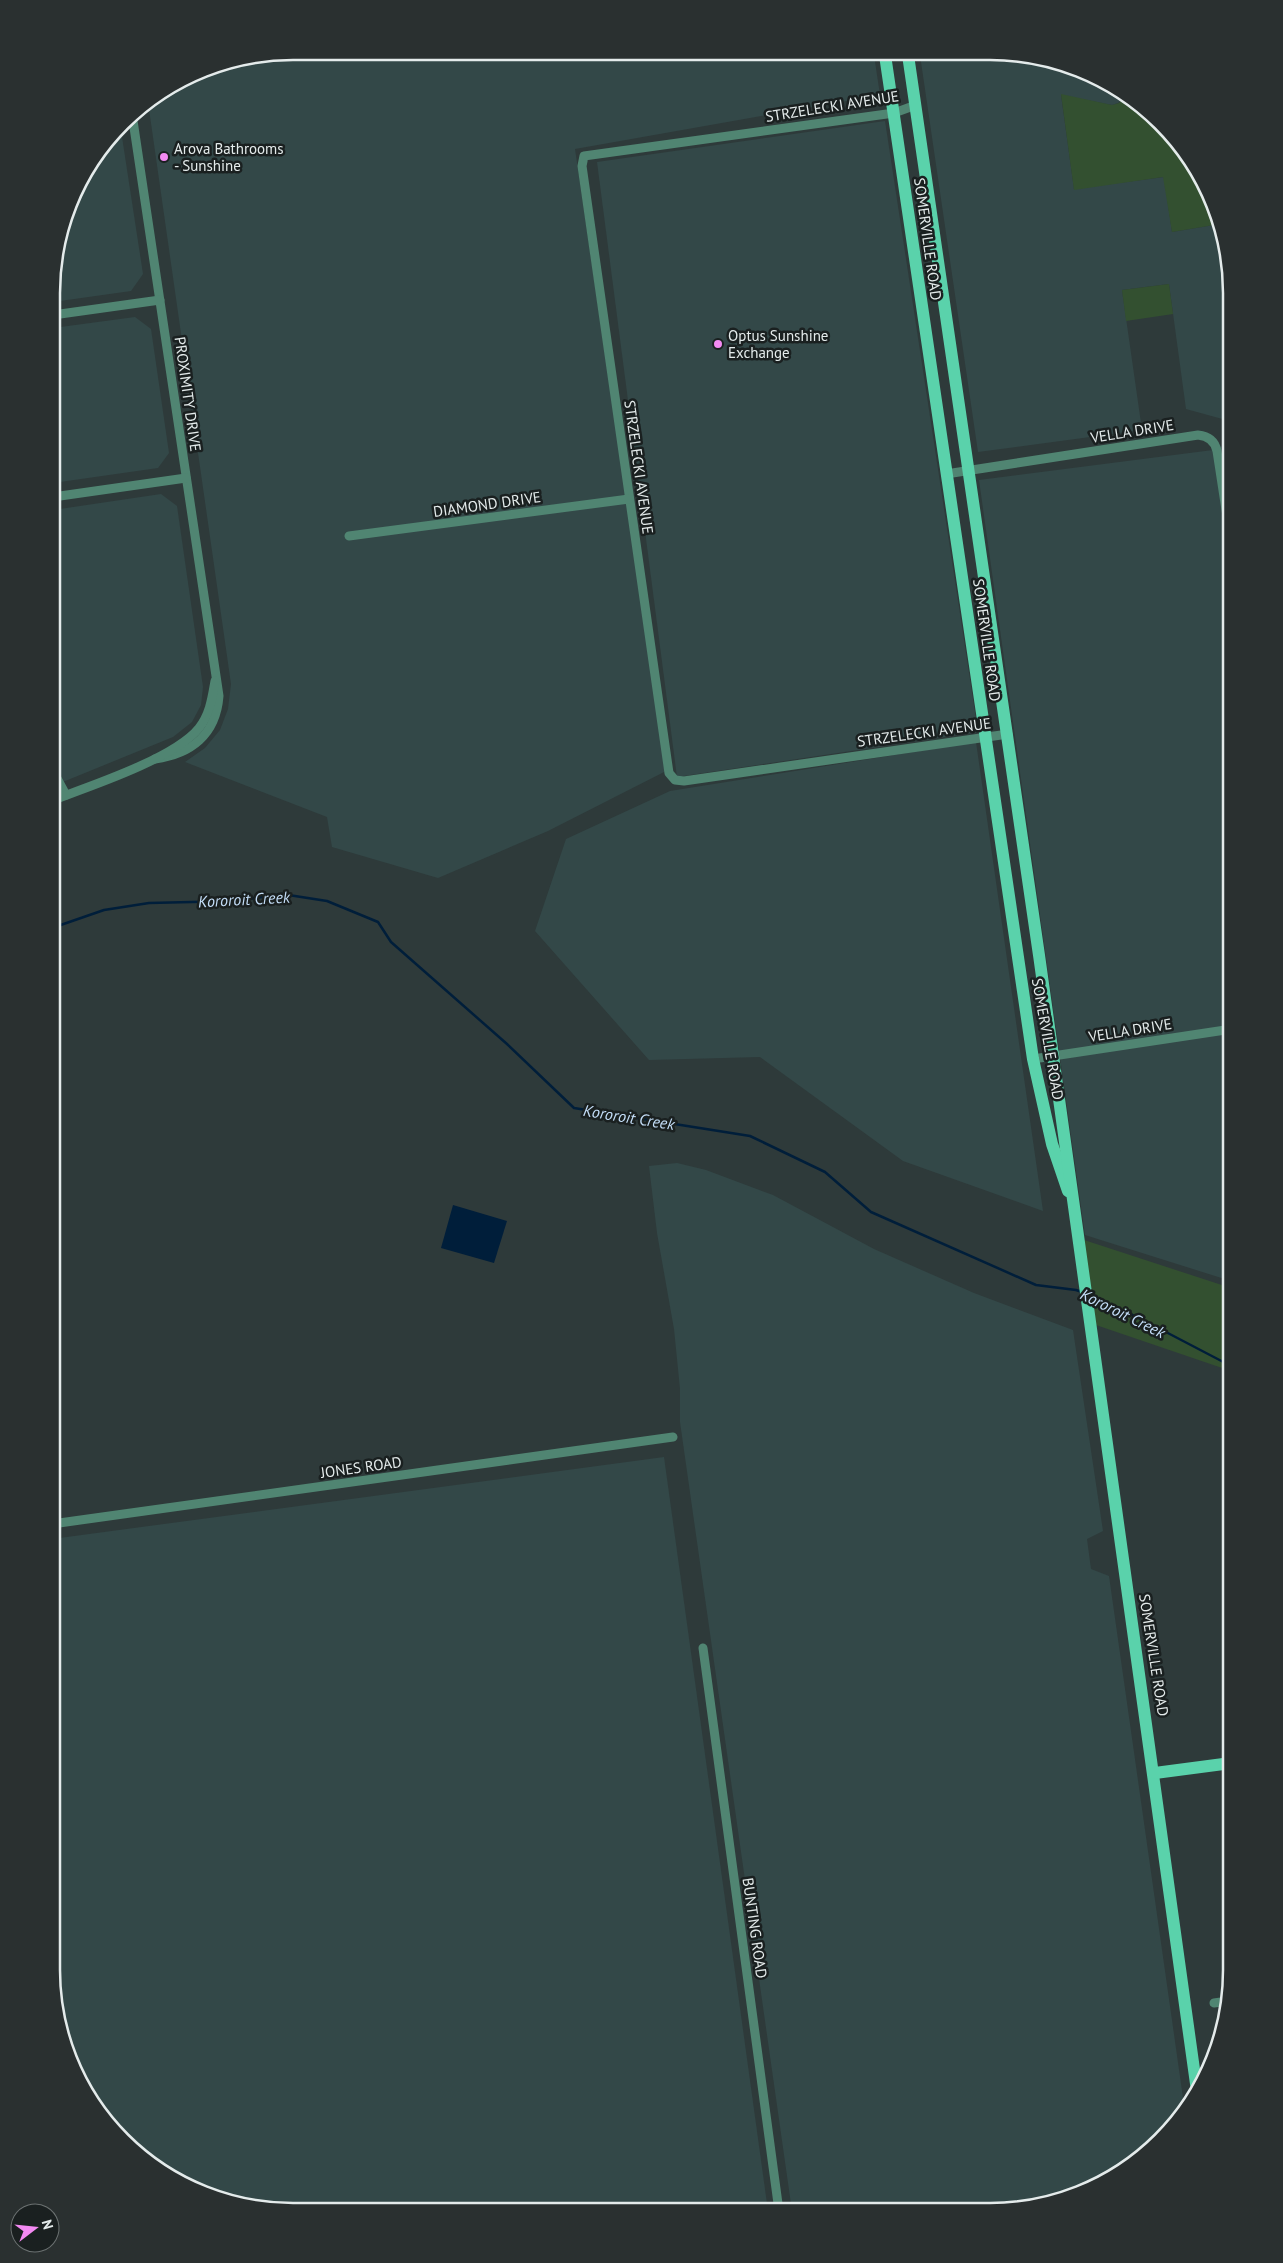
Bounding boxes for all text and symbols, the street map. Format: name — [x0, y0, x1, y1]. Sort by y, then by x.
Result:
street label: STRZELECKI AVENUE — [764, 86, 900, 126]
place label: Arova Bathrooms - Sunshine — [174, 139, 284, 175]
marker: Arova Bathrooms - Sunshine — [158, 151, 170, 163]
street label: SOMERVILLE ROAD — [910, 177, 946, 301]
place label: Optus Sunshine Exchange — [728, 326, 829, 362]
street label: PROXIMITY DRIVE — [171, 335, 205, 453]
marker: Optus Sunshine Exchange — [712, 338, 724, 350]
street label: STRZELECKI AVENUE — [620, 399, 658, 535]
street label: VELLA DRIVE — [1088, 415, 1175, 447]
street label: DIAMOND DRIVE — [432, 487, 542, 521]
street label: SOMERVILLE ROAD — [969, 578, 1005, 702]
street label: STRZELECKI AVENUE — [856, 713, 992, 751]
water label: Kororoit Creek — [198, 887, 291, 911]
street label: SOMERVILLE ROAD — [1028, 977, 1068, 1101]
street label: VELLA DRIVE — [1086, 1014, 1173, 1046]
water label: Kororoit Creek — [582, 1100, 677, 1134]
water label: Kororoit Creek — [1077, 1284, 1169, 1343]
street label: JONES ROAD — [318, 1452, 403, 1482]
street label: SOMERVILLE ROAD — [1135, 1593, 1173, 1717]
street label: BUNTING ROAD — [739, 1876, 771, 1980]
north arrow — [10, 2203, 60, 2253]
text: N — [38, 2218, 57, 2231]

